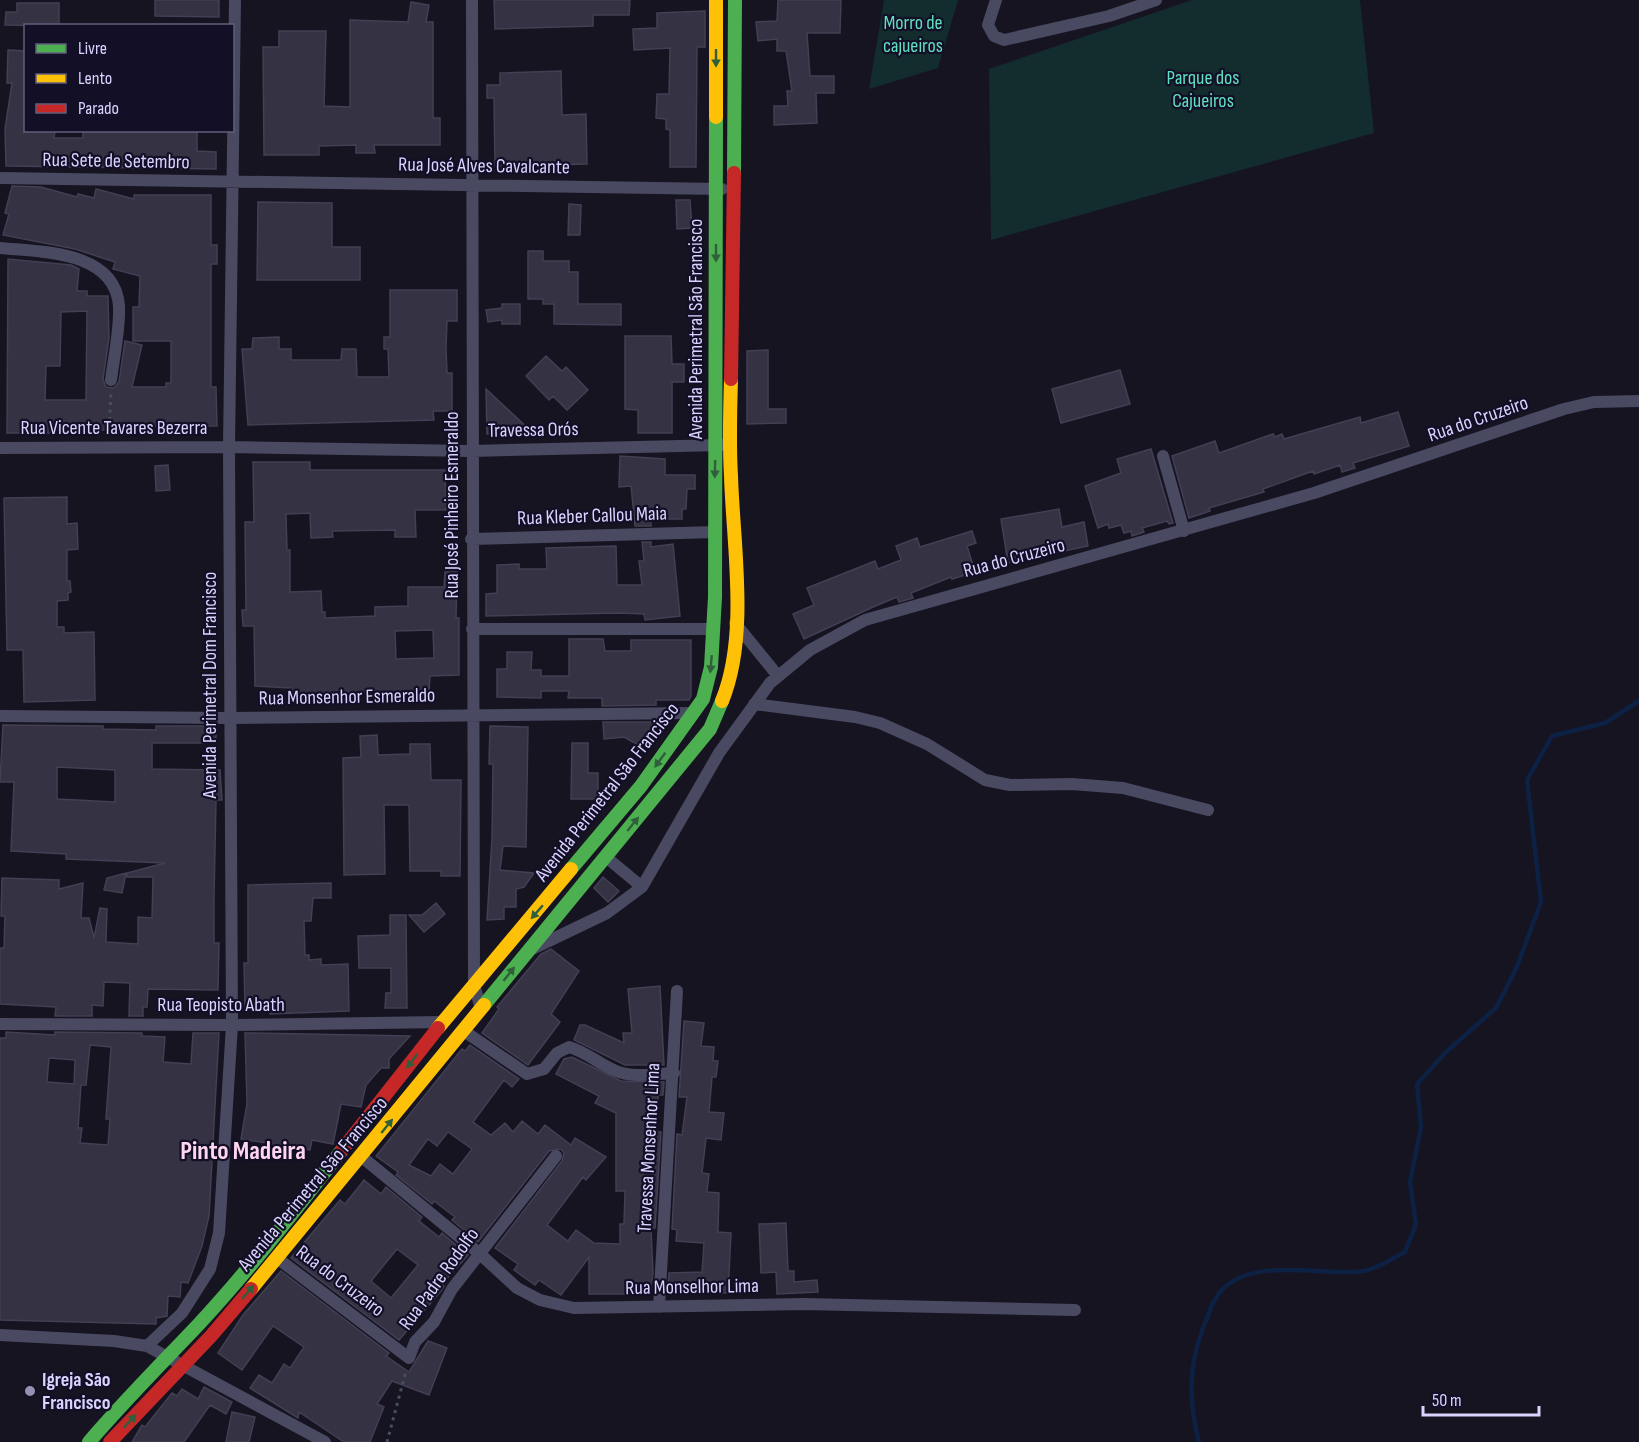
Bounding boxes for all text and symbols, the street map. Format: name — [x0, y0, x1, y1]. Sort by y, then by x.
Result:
park label: Morro de cajueiros — [883, 11, 943, 58]
legend — [24, 24, 234, 132]
text: Livre — [78, 38, 107, 59]
one-way arrow — [711, 49, 721, 68]
park label: Parque dos Cajueiros — [1166, 66, 1240, 113]
text: Lento — [78, 68, 112, 89]
text: Parado — [78, 98, 119, 119]
street label: Rua Sete de Setembro — [42, 148, 190, 174]
street label: Rua José Alves Cavalcante — [398, 153, 570, 179]
street label: Avenida Perimetral São Francisco — [684, 219, 708, 440]
one-way arrow — [711, 244, 721, 263]
street label: Rua do Cruzeiro — [1425, 391, 1531, 447]
street label: Rua José Pinheiro Esmeraldo — [440, 412, 464, 599]
street label: Rua Vicente Tavares Bezerra — [20, 416, 208, 440]
street label: Travessa Orós — [487, 417, 579, 443]
one-way arrow — [710, 460, 720, 479]
street label: Rua Kleber Callou Maia — [517, 501, 667, 531]
street label: Rua do Cruzeiro — [960, 533, 1068, 583]
street label: Avenida Perimetral Dom Francisco — [198, 572, 222, 799]
one-way arrow — [706, 655, 716, 674]
street label: Rua Monsenhor Esmeraldo — [259, 683, 435, 711]
street label: Avenida Perimetral São Francisco — [529, 698, 684, 887]
one-way arrow — [654, 752, 666, 768]
one-way arrow — [627, 816, 639, 831]
one-way arrow — [531, 904, 544, 919]
one-way arrow — [503, 966, 516, 982]
street label: Rua Teopisto Abath — [157, 993, 285, 1017]
one-way arrow — [405, 1053, 418, 1069]
street label: Travessa Monsenhor Lima — [633, 1062, 665, 1234]
street label: Avenida Perimetral São Francisco — [232, 1092, 393, 1277]
one-way arrow — [380, 1118, 393, 1134]
district label: Pinto Madeira — [180, 1136, 306, 1167]
street label: Rua Padre Rodolfo — [394, 1223, 484, 1335]
street label: Rua do Cruzeiro — [291, 1240, 389, 1322]
street label: Rua Monselhor Lima — [625, 1274, 759, 1300]
one-way arrow — [242, 1284, 255, 1300]
place label: Igreja São Francisco — [42, 1368, 111, 1415]
scale bar — [1423, 1379, 1538, 1417]
marker: Igreja São Francisco — [23, 1384, 37, 1398]
text: 50 m — [1432, 1390, 1462, 1411]
one-way arrow — [123, 1414, 137, 1429]

